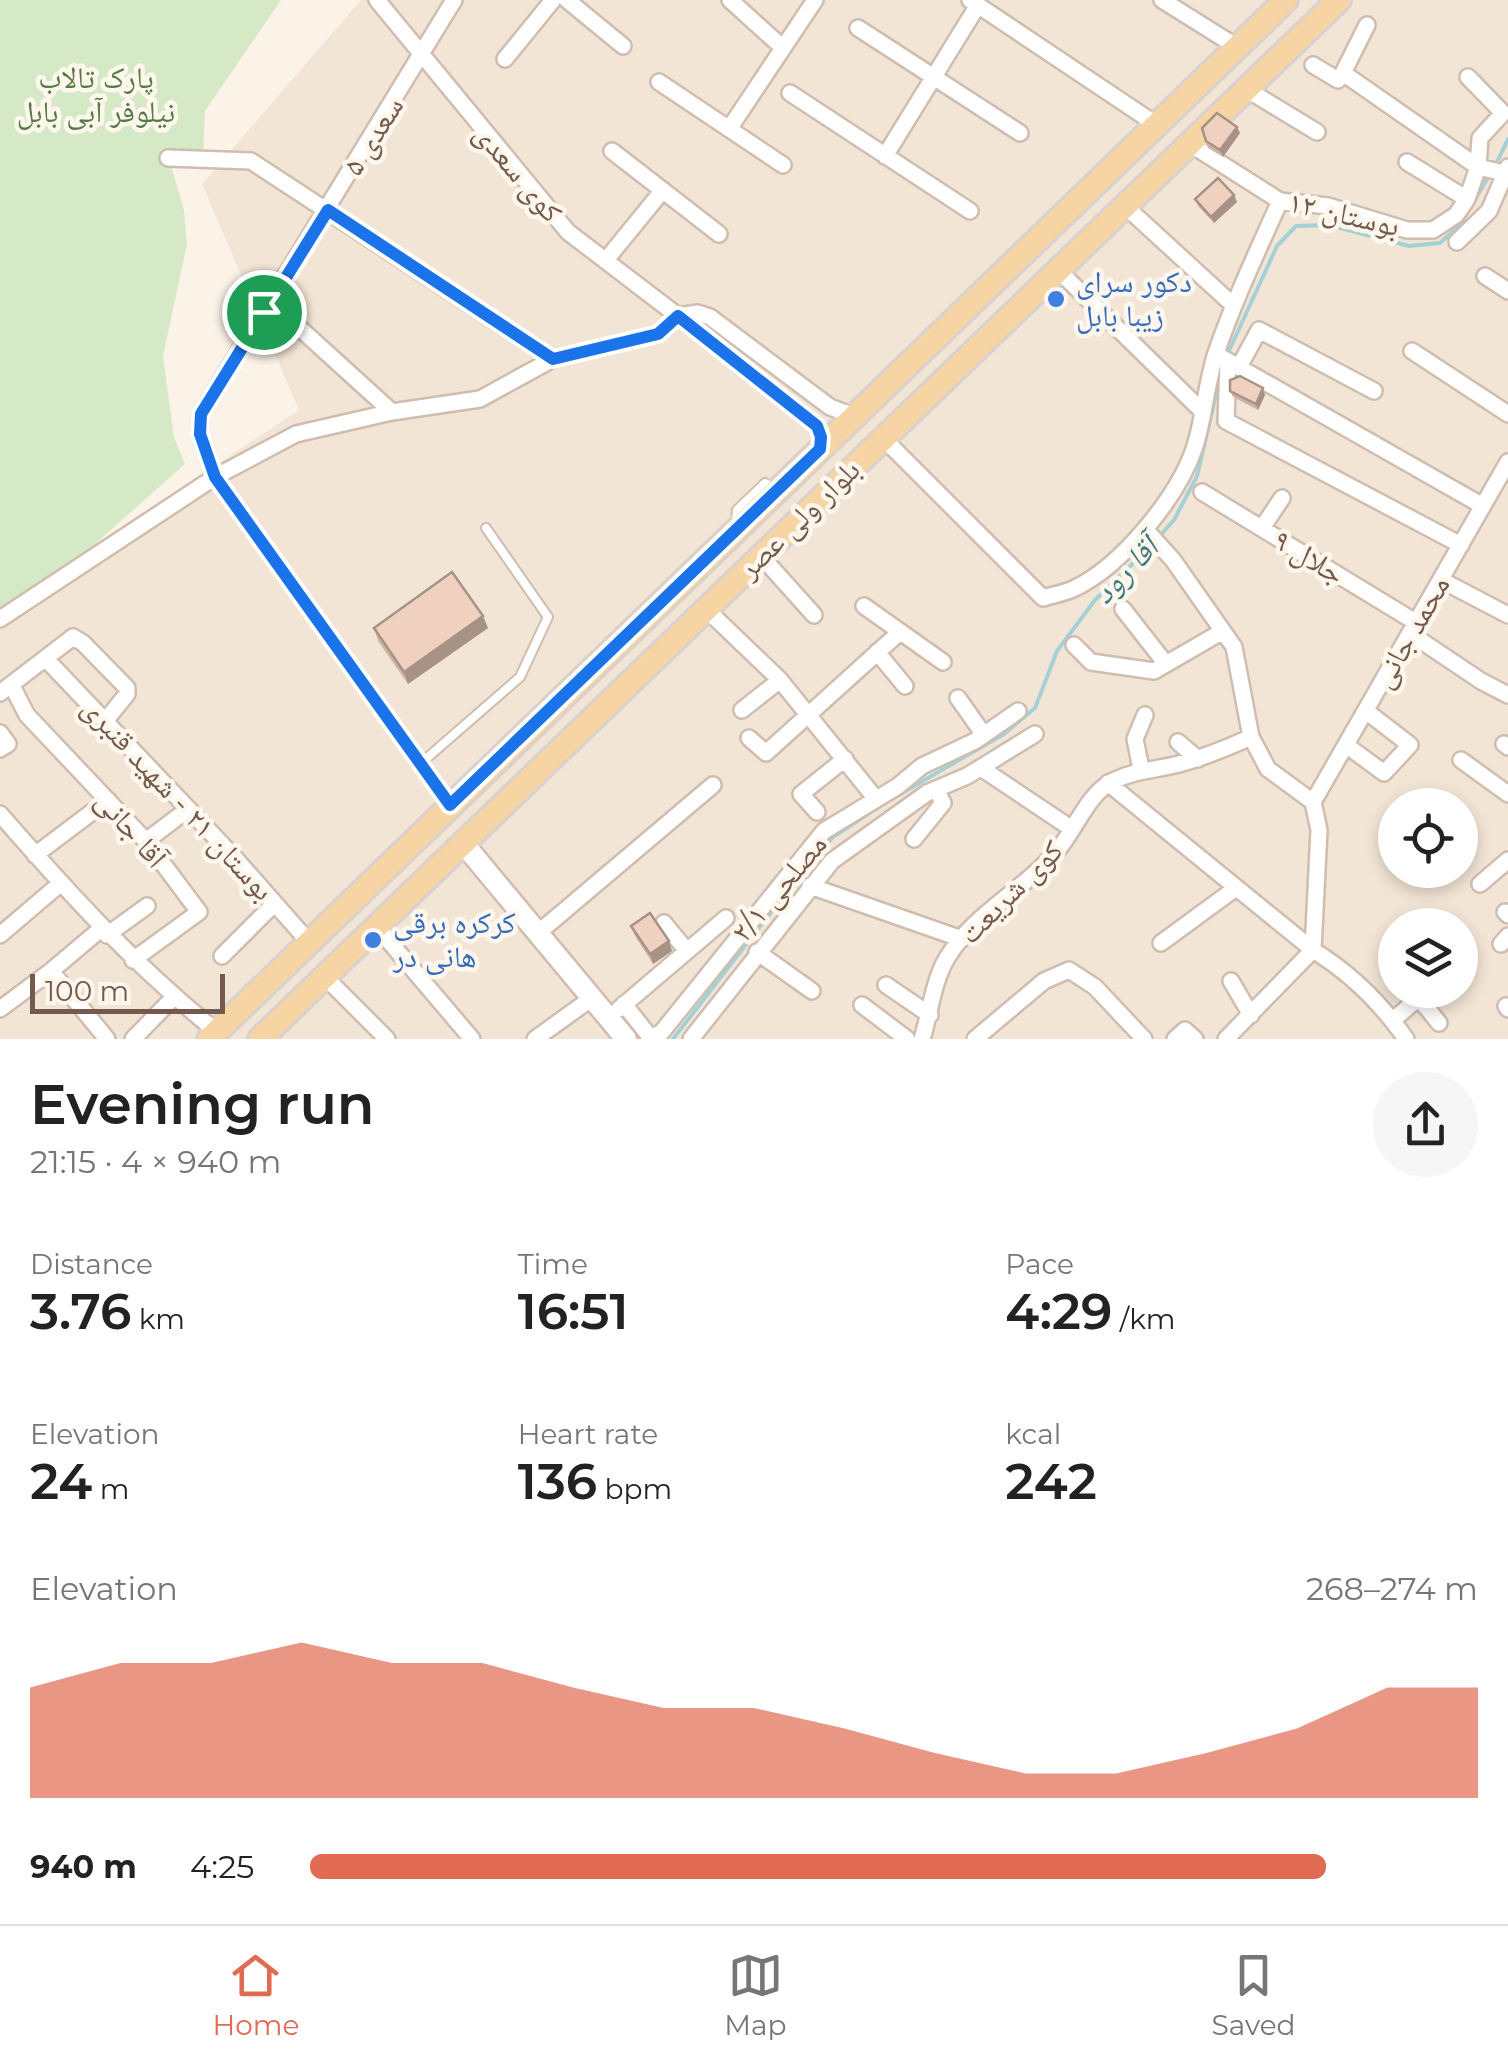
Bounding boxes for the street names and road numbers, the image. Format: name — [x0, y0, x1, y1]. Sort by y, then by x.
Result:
street label: سعدی ۵ — [334, 89, 411, 182]
street label: کوی سعدی — [466, 116, 570, 230]
street label: بوستان ۱۲ — [1285, 183, 1403, 244]
street label: بلوار ولی عصر — [729, 451, 868, 587]
street label: جلال ۹ — [1267, 521, 1352, 592]
street label: محمد جانی — [1364, 569, 1458, 695]
street label: بوستان ۲۱ - شهید قنبری — [75, 689, 282, 908]
street label: آقا جانی — [88, 782, 176, 876]
street label: مصلحی ۲/۱ — [723, 826, 835, 949]
street label: کوی شریعت — [951, 832, 1070, 951]

